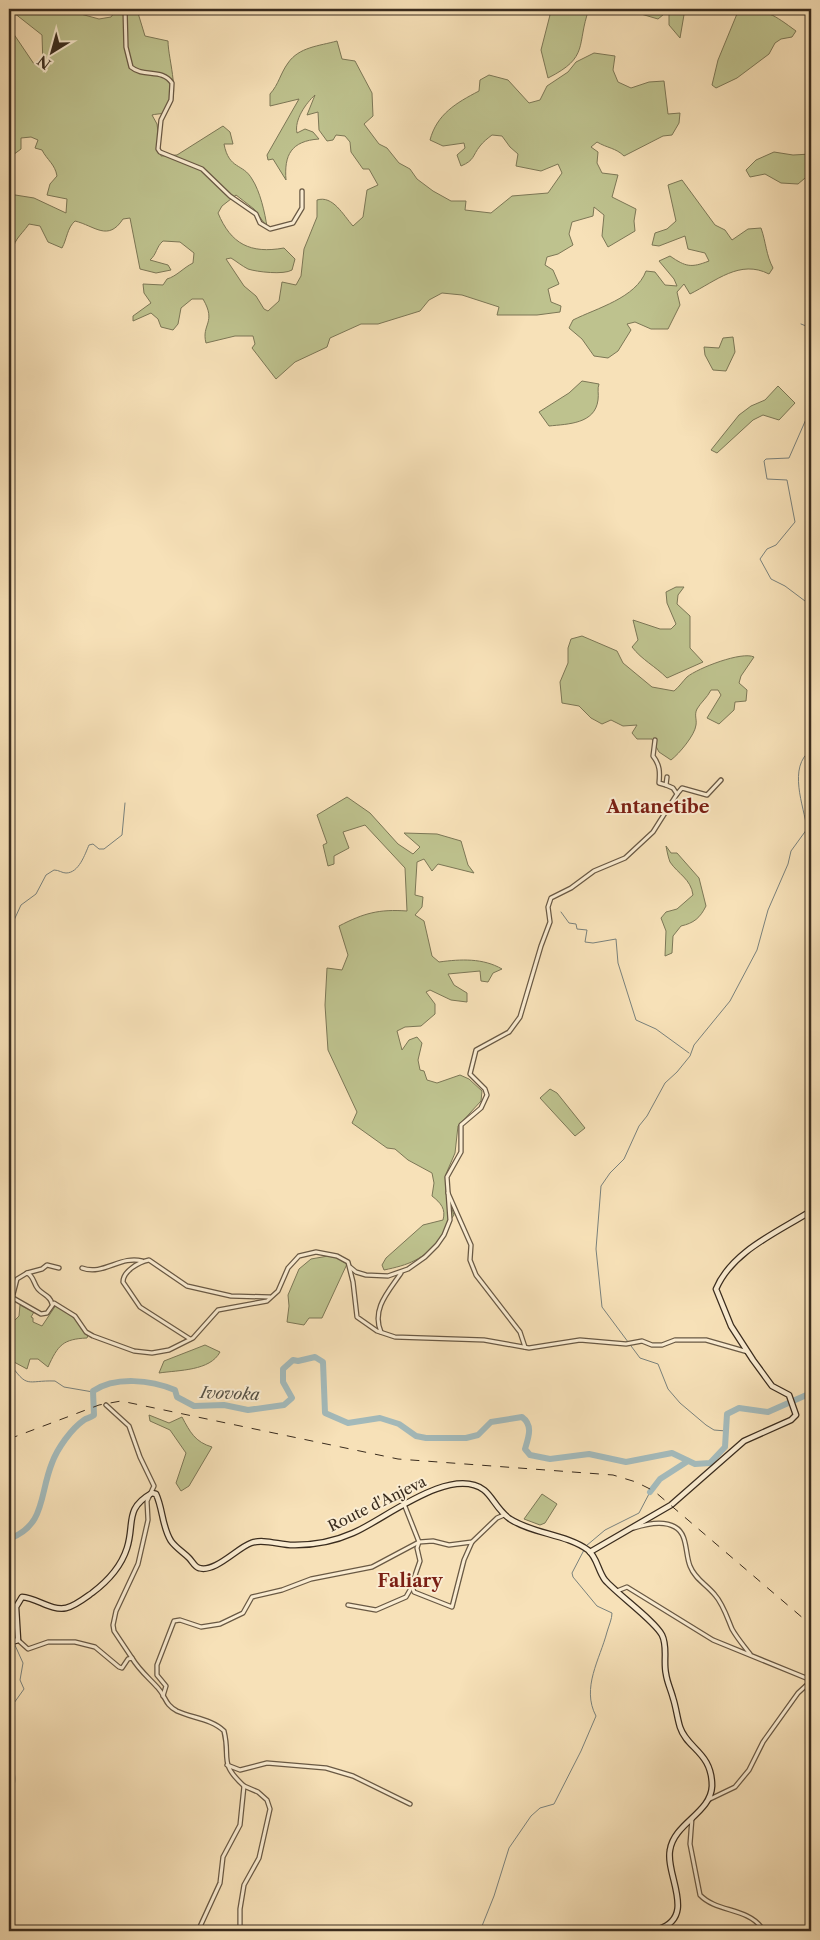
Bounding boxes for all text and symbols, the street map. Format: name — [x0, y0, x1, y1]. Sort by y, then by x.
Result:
north arrow — [28, 28, 78, 78]
text: N — [34, 52, 54, 73]
district label: Antanetibe — [605, 796, 710, 818]
water label: Ivovoka — [198, 1382, 261, 1404]
street label: Route d'Anjeva — [325, 1472, 429, 1536]
district label: Faliary — [378, 1570, 443, 1592]

